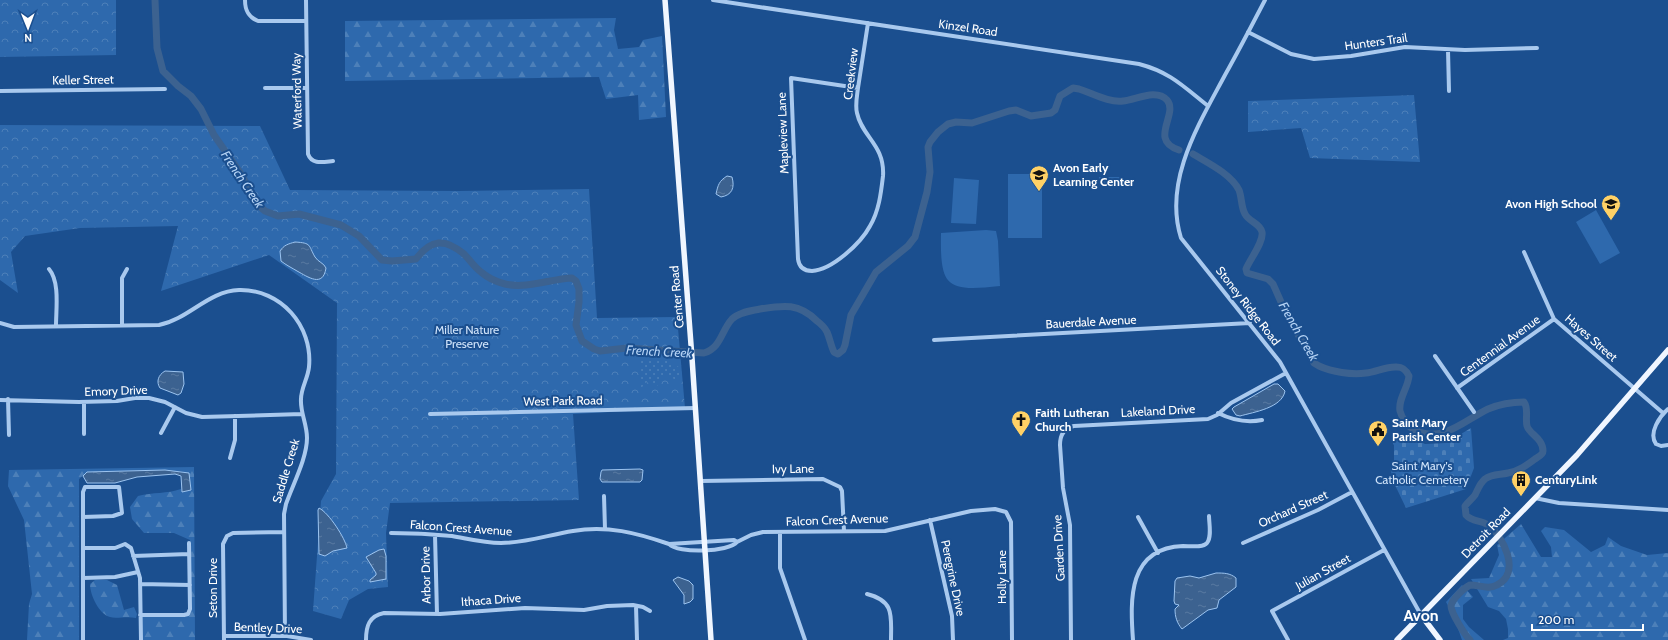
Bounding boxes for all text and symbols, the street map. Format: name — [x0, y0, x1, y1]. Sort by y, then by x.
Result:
north arrow — [8, 8, 48, 48]
street label: Kinzel Road — [938, 16, 999, 39]
street label: Hunters Trail — [1344, 30, 1408, 53]
text: N — [24, 31, 32, 45]
street label: Creekview — [840, 47, 861, 101]
street label: Waterford Way — [288, 53, 305, 129]
street label: Keller Street — [52, 71, 114, 88]
street label: Mapleview Lane — [774, 92, 791, 174]
water label: French Creek — [218, 147, 268, 211]
place label: Avon Early Learning Center — [1053, 160, 1134, 189]
school or university icon: Avon Early Learning Center — [1028, 164, 1050, 192]
school or university icon: Avon High School — [1600, 193, 1622, 221]
place label: Avon High School — [1505, 196, 1597, 211]
street label: Stoney Ridge Road — [1213, 263, 1284, 348]
street label: Center Road — [666, 265, 687, 329]
water label: French Creek — [1276, 298, 1323, 364]
street label: Centennial Avenue — [1457, 311, 1543, 380]
street label: Hayes Street — [1562, 311, 1621, 364]
street label: Bauerdale Avenue — [1045, 312, 1137, 331]
park label: Miller Nature Preserve — [435, 322, 499, 351]
water label: French Creek — [626, 341, 693, 361]
street label: Emory Drive — [84, 382, 148, 399]
street label: West Park Road — [523, 392, 603, 409]
street label: Lakeland Drive — [1120, 401, 1196, 420]
place label: Faith Lutheran Church — [1035, 405, 1109, 434]
church icon: Faith Lutheran Church — [1010, 409, 1032, 437]
place label: Saint Mary Parish Center — [1392, 415, 1460, 444]
public building icon: Saint Mary Parish Center — [1367, 419, 1389, 447]
street label: Saddle Creek — [269, 436, 303, 505]
park label: Saint Mary's Catholic Cemetery — [1375, 458, 1469, 487]
street label: Ivy Lane — [772, 461, 814, 476]
building icon: CenturyLink — [1510, 469, 1532, 497]
place label: CenturyLink — [1535, 472, 1597, 487]
street label: Orchard Street — [1256, 487, 1330, 531]
street label: Detroit Road — [1458, 504, 1513, 561]
street label: Falcon Crest Avenue — [786, 510, 888, 529]
street label: Garden Drive — [1049, 514, 1068, 582]
street label: Falcon Crest Avenue — [409, 516, 513, 539]
street label: Peregrine Drive — [938, 538, 969, 617]
street label: Arbor Drive — [417, 546, 434, 604]
street label: Holly Lane — [994, 550, 1009, 604]
street label: Julian Street — [1292, 550, 1353, 593]
street label: Seton Drive — [205, 558, 220, 618]
street label: Ithaca Drive — [460, 590, 521, 609]
district label: Avon — [1403, 606, 1439, 625]
scale bar — [1532, 606, 1643, 632]
text: 200 m — [1538, 612, 1574, 627]
street label: Bentley Drive — [234, 619, 303, 636]

